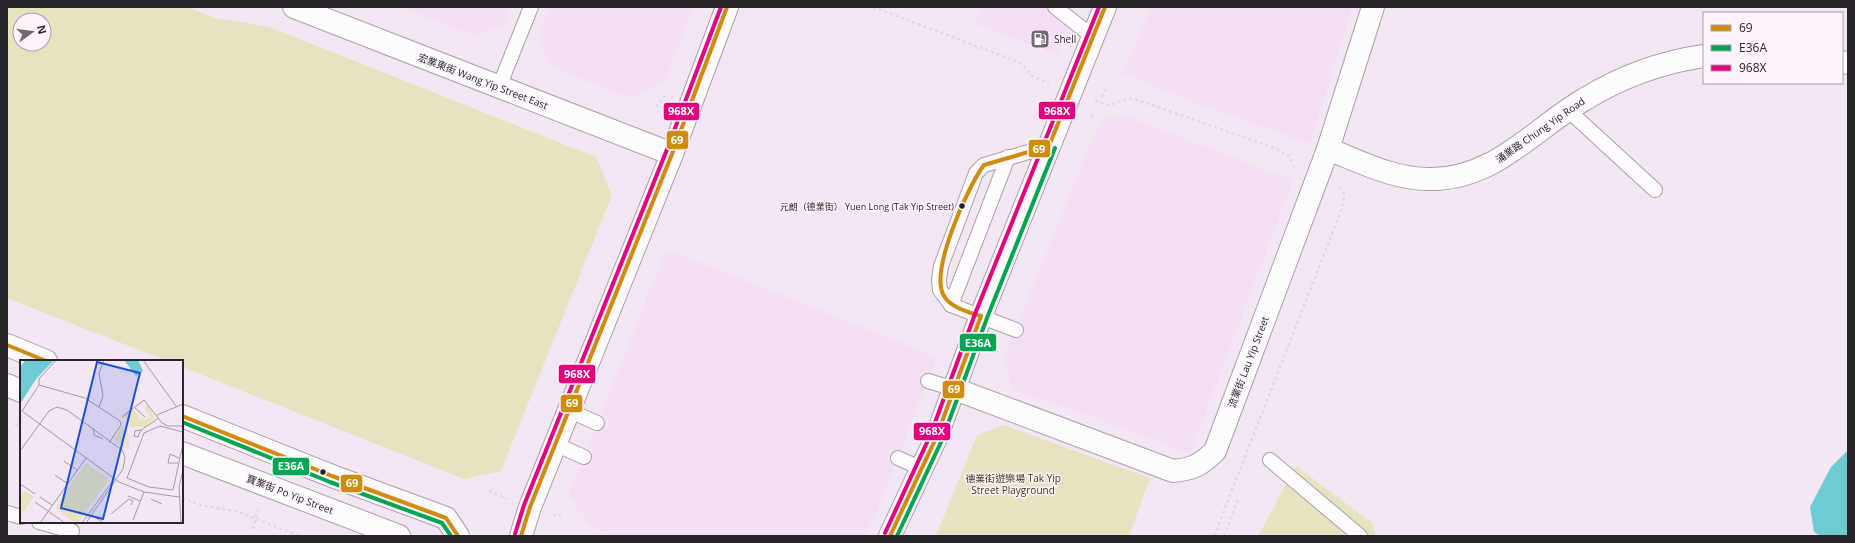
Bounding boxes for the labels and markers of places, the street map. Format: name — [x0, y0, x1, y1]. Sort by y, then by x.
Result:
fuel station icon: Shell — [1029, 28, 1051, 50]
place label: Shell — [1054, 32, 1076, 46]
place label: 元朗（德業街） Yuen Long (Tak Yip Street) — [780, 200, 954, 213]
marker: 元朗（德業街） Yuen Long (Tak Yip Street) — [957, 201, 967, 211]
unlabelled marker — [318, 467, 328, 477]

